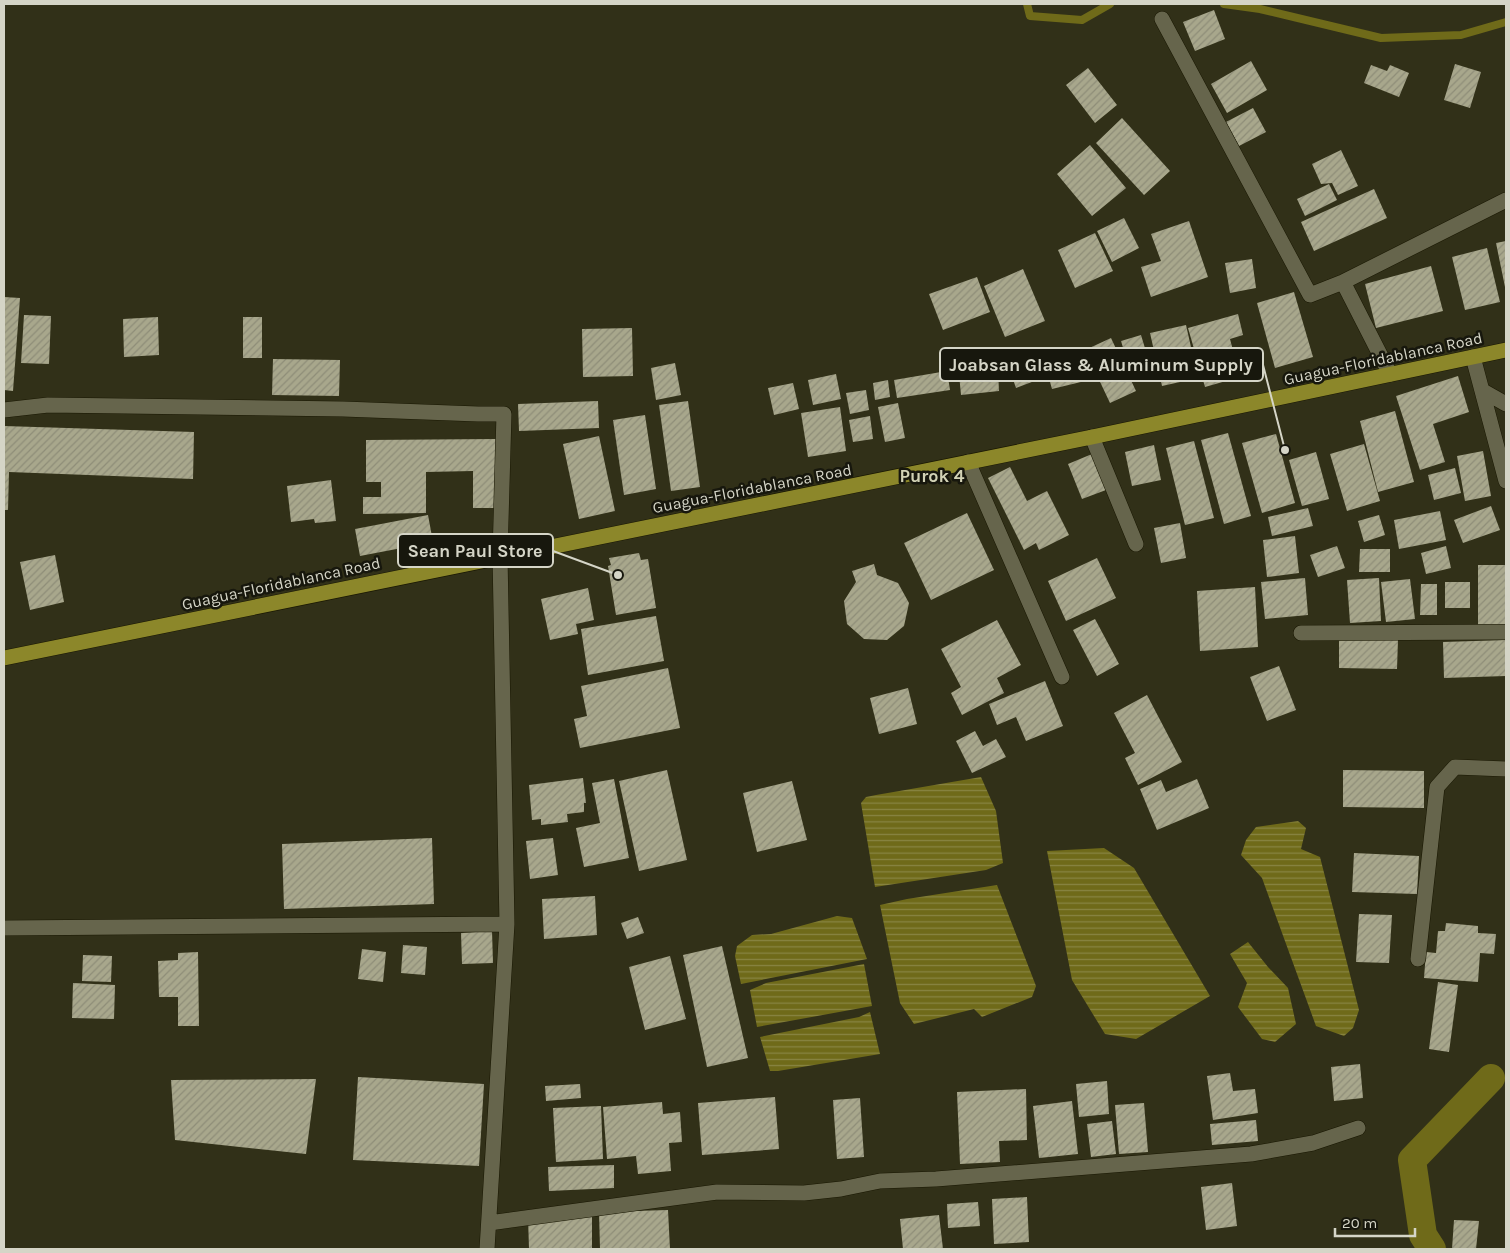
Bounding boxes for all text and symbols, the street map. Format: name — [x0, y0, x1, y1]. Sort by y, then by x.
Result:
street label: Guagua-Floridablanca Road — [1282, 328, 1484, 389]
callout: Joabsan Glass & Aluminum Supply — [940, 348, 1263, 381]
text: Joabsan Glass & Aluminum Supply — [949, 354, 1253, 376]
street label: Guagua-Floridablanca Road — [651, 460, 853, 517]
district label: Purok 4 — [900, 465, 965, 487]
callout: Sean Paul Store — [398, 534, 553, 567]
text: Sean Paul Store — [408, 540, 542, 562]
street label: Guagua-Floridablanca Road — [180, 553, 382, 614]
scale bar — [1335, 1206, 1415, 1238]
text: 20 m — [1342, 1214, 1377, 1232]

